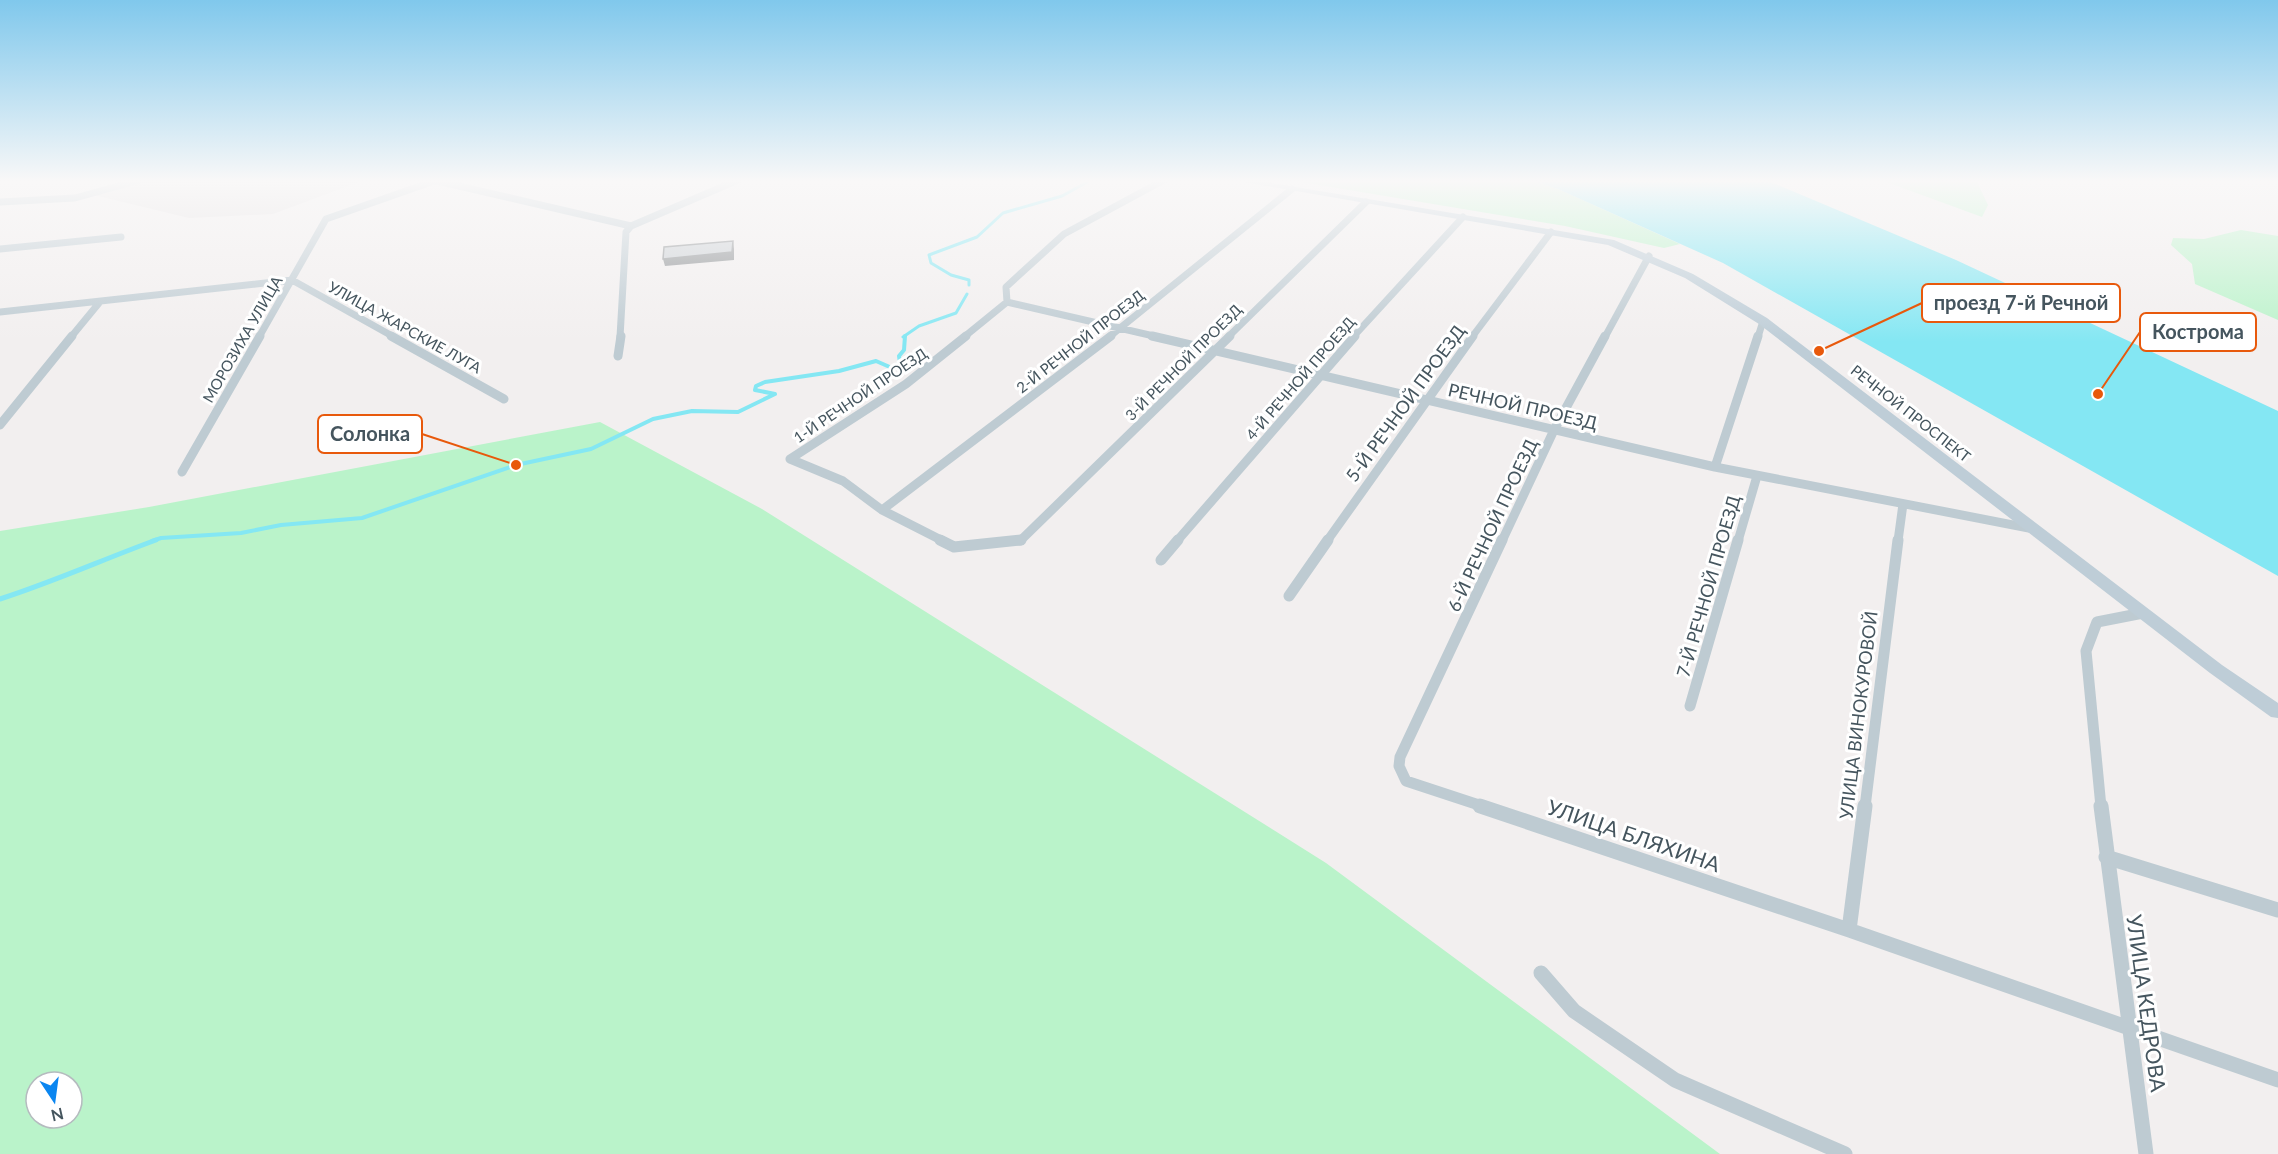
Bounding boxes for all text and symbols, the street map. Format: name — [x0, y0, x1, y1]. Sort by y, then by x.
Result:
street label: МОРОЗИХА УЛИЦА — [198, 272, 286, 406]
street label: УЛИЦА ЖАРСКИЕ ЛУГА — [325, 277, 486, 377]
callout: проезд 7-й Речной — [1922, 284, 2120, 322]
street label: 2-Й РЕЧНОЙ ПРОЕЗД — [1013, 285, 1148, 396]
text: проезд 7-й Речной — [1934, 290, 2108, 314]
street label: 3-Й РЕЧНОЙ ПРОЕЗД — [1121, 300, 1245, 424]
street label: 4-Й РЕЧНОЙ ПРОЕЗД — [1242, 313, 1358, 443]
callout: Кострома — [2140, 313, 2256, 351]
text: Кострома — [2152, 319, 2244, 343]
street label: 5-Й РЕЧНОЙ ПРОЕЗД — [1341, 320, 1469, 486]
street label: 1-Й РЕЧНОЙ ПРОЕЗД — [790, 344, 930, 446]
street label: РЕЧНОЙ ПРОСПЕКТ — [1848, 361, 1975, 465]
street label: РЕЧНОЙ ПРОЕЗД — [1446, 378, 1600, 434]
callout: Солонка — [318, 415, 422, 453]
text: Солонка — [330, 421, 410, 445]
street label: 6-Й РЕЧНОЙ ПРОЕЗД — [1442, 435, 1542, 615]
street label: 7-Й РЕЧНОЙ ПРОЕЗД — [1671, 492, 1745, 680]
street label: УЛИЦА ВИНОКУРОВОЙ — [1834, 610, 1882, 820]
street label: УЛИЦА БЛЯХИНА — [1544, 794, 1725, 877]
street label: УЛИЦА КЕДРОВА — [2122, 913, 2172, 1094]
north arrow — [24, 1070, 84, 1130]
text: N — [49, 1104, 66, 1126]

